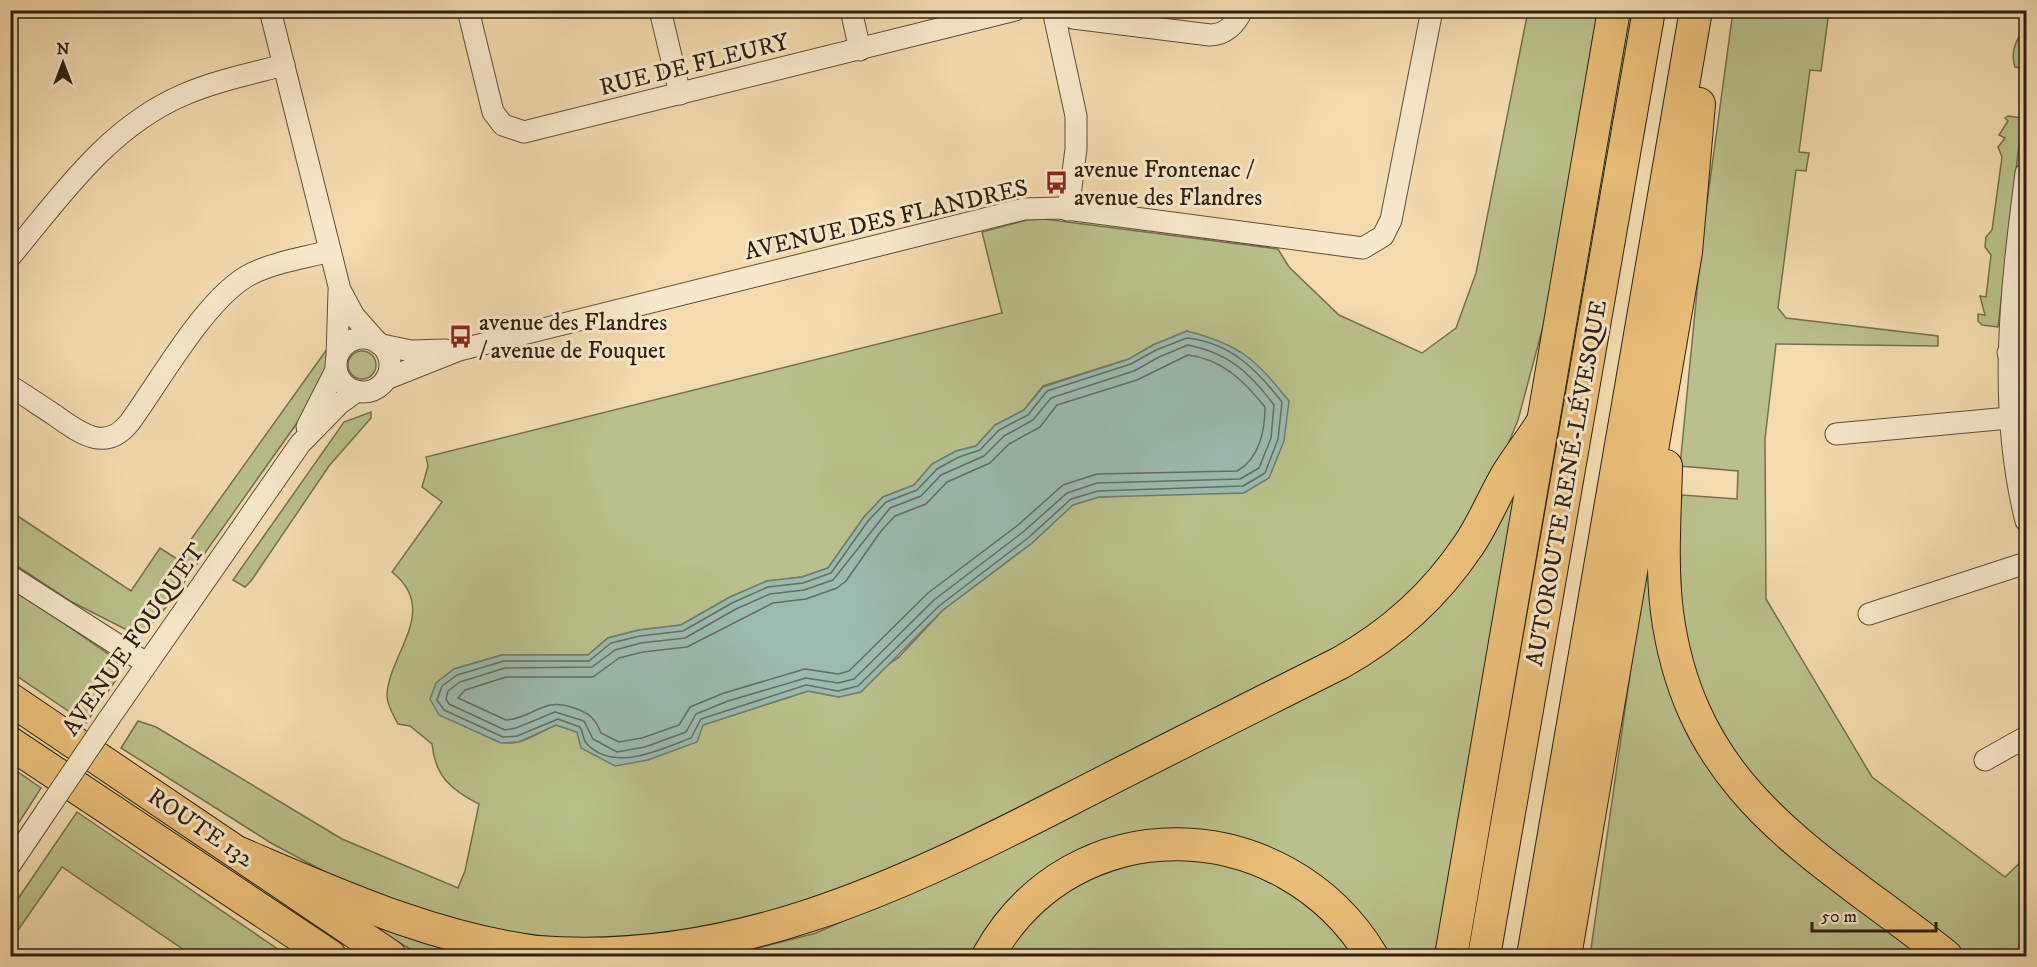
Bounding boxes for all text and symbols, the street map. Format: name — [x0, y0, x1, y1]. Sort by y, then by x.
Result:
street label: RUE DE FLEURY — [596, 27, 793, 103]
north arrow — [33, 33, 93, 93]
text: N — [56, 39, 70, 59]
place label: avenue Frontenac / avenue des Flandres — [1074, 155, 1262, 213]
bus stop icon: avenue Frontenac / avenue des Flandres — [1043, 170, 1069, 196]
street label: AVENUE DES FLANDRES — [742, 173, 1031, 267]
street label: AUTOROUTE RENÉ-LÉVESQUE — [1520, 298, 1614, 669]
place label: avenue des Flandres / avenue de Fouquet — [479, 308, 667, 366]
bus stop icon: avenue des Flandres / avenue de Fouquet — [448, 323, 474, 349]
street label: AVENUE FOUQUET — [56, 537, 212, 742]
street label: ROUTE 132 — [142, 782, 259, 874]
scale bar — [1812, 895, 1936, 933]
text: 50 m — [1821, 906, 1857, 928]

